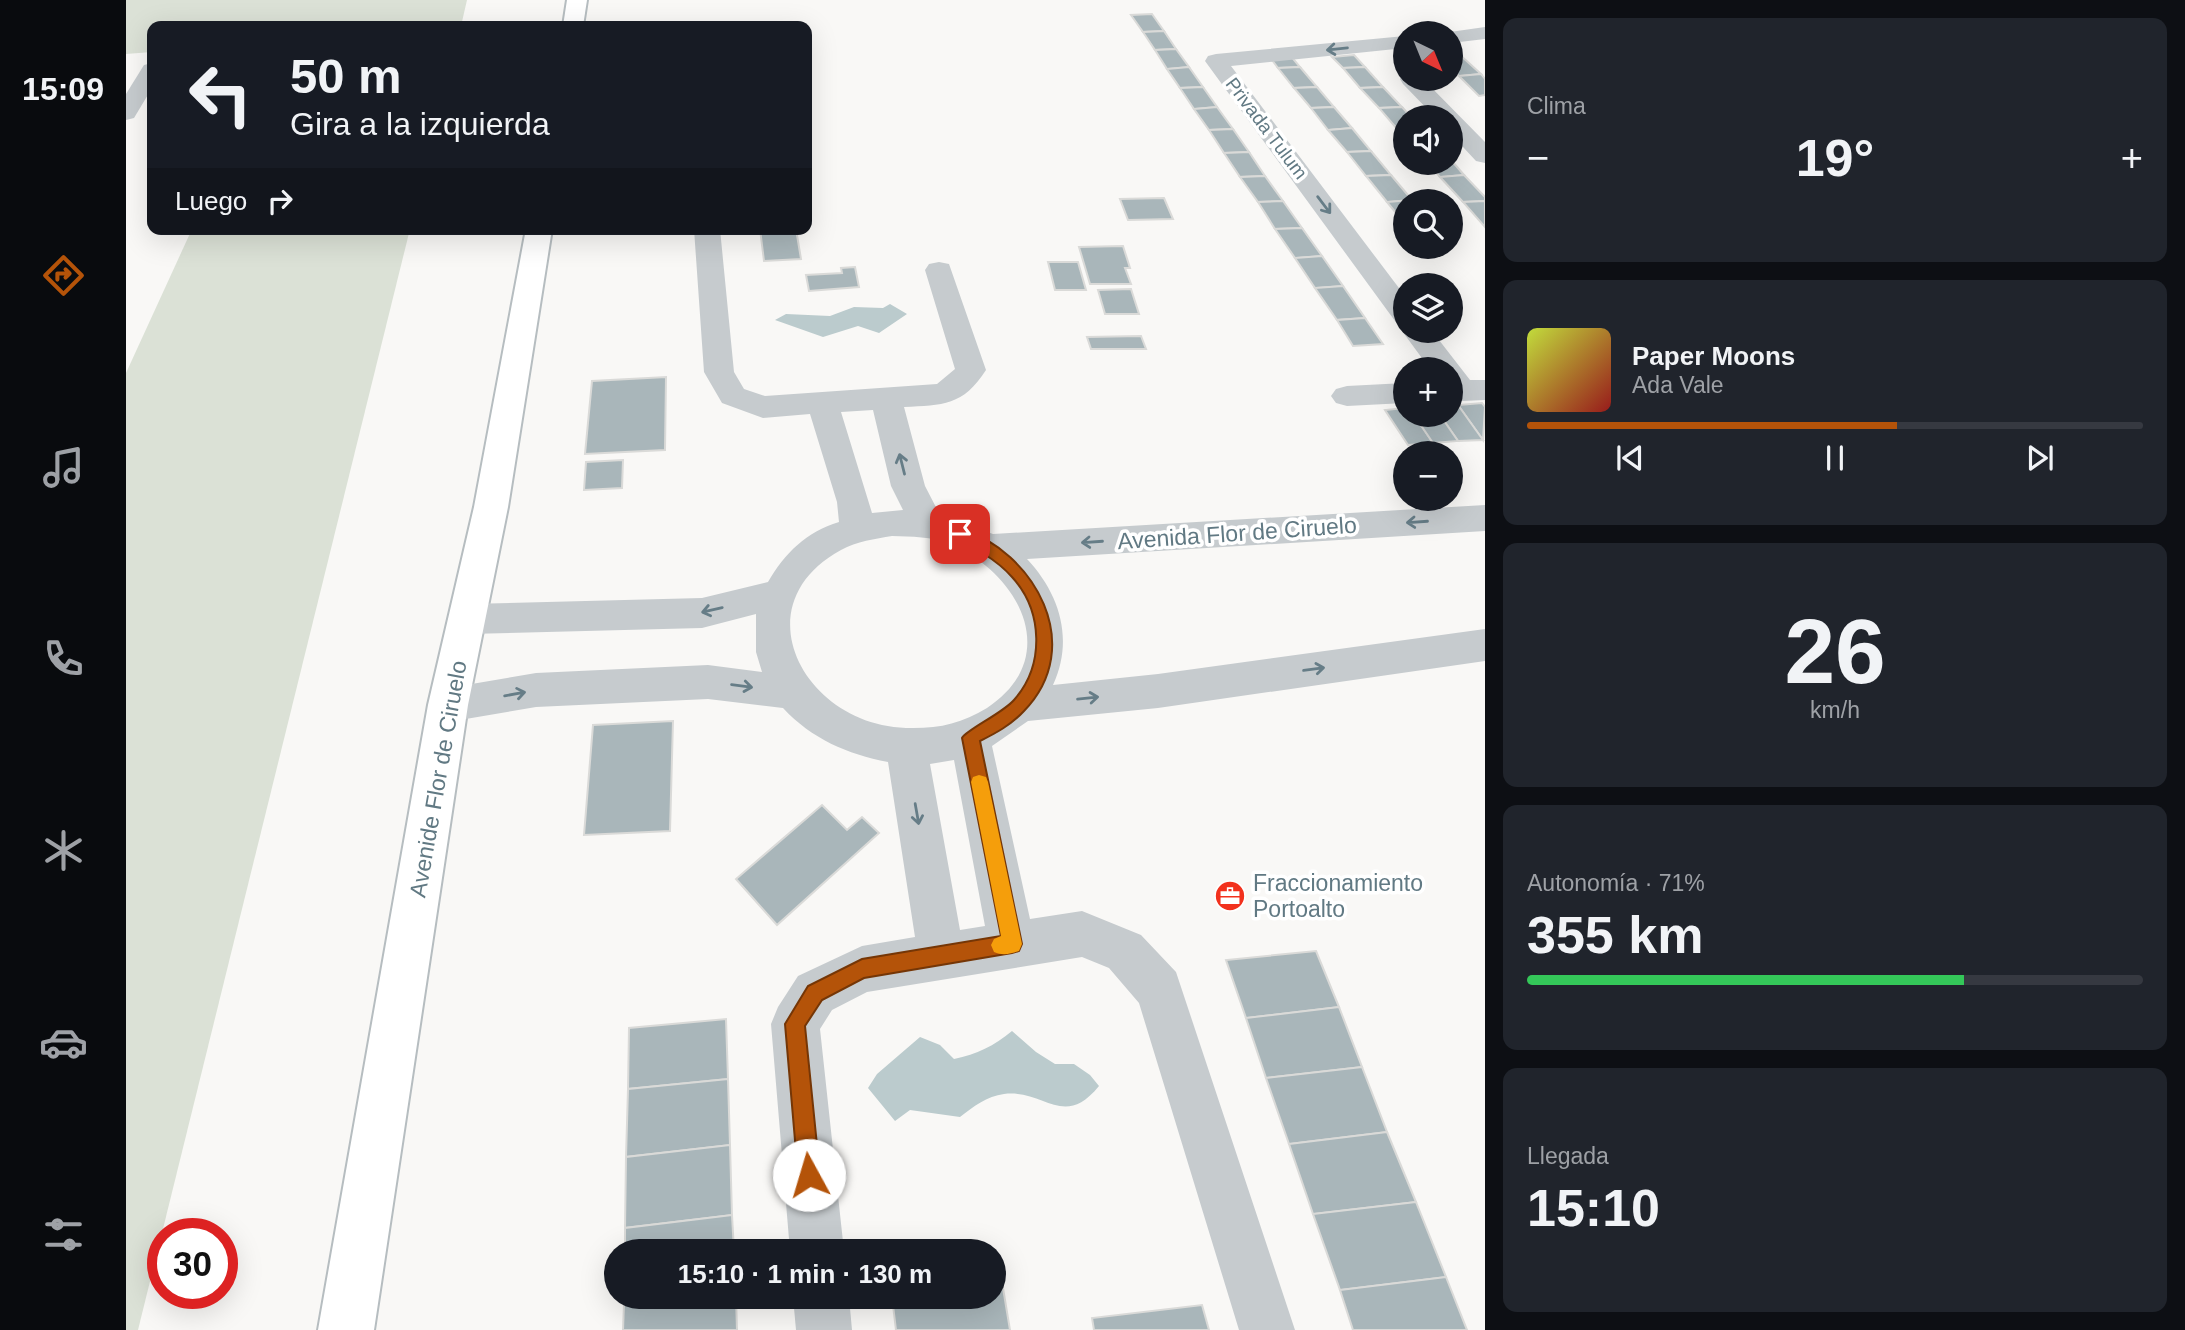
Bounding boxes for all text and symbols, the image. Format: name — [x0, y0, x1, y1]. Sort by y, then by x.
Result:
north arrow — [1393, 21, 1463, 91]
map controls — [1393, 21, 1463, 511]
one-way arrow — [1327, 43, 1349, 56]
icon: left — [175, 49, 266, 140]
text: 50 m — [290, 49, 402, 103]
text: 15:09 — [22, 71, 104, 107]
street label: Privada Tulum — [1222, 73, 1312, 183]
text: Clima — [1527, 93, 1586, 119]
button: sound — [1393, 105, 1463, 175]
text: Gira a la izquierda — [290, 106, 550, 142]
text: 19° — [1796, 129, 1874, 187]
text: − — [1527, 137, 1549, 179]
text: + — [2121, 137, 2143, 179]
icon: right — [261, 182, 299, 220]
text: Luego — [175, 186, 247, 216]
button: search — [1393, 189, 1463, 259]
one-way arrow — [1316, 195, 1331, 213]
icon: directions — [39, 251, 88, 300]
button: layers — [1393, 273, 1463, 343]
text: Paper Moons — [1632, 341, 1795, 371]
button: + — [1393, 357, 1463, 427]
text: Ada Vale — [1632, 372, 1724, 398]
icon: previous — [1611, 439, 1649, 477]
icon: pause — [1816, 439, 1854, 477]
icon: next — [2021, 439, 2059, 477]
button: − — [1393, 441, 1463, 511]
icon: music — [39, 443, 88, 492]
one-way arrow — [895, 453, 908, 476]
pin — [930, 504, 990, 564]
street label: Avenida Flor de Ciruelo — [1116, 512, 1358, 554]
icon: arrive — [941, 515, 979, 553]
one-way arrow — [1406, 516, 1429, 529]
one-way arrow — [1081, 535, 1104, 548]
text: 26 — [1784, 601, 1886, 702]
one-way arrow — [701, 605, 723, 618]
icon: phone — [39, 634, 88, 683]
street label: Avenide Flor de Ciruelo — [404, 659, 472, 899]
one-way arrow — [1302, 662, 1325, 675]
one-way arrow — [730, 679, 753, 692]
one-way arrow — [503, 686, 526, 700]
one-way arrow — [1076, 691, 1099, 704]
text: km/h — [1810, 697, 1860, 723]
one-way arrow — [911, 802, 924, 825]
icon: climate — [39, 826, 88, 875]
place label: Fraccionamiento Portoalto — [1253, 870, 1423, 922]
text: Autonomía · 71% — [1527, 870, 1705, 896]
office icon: Fraccionamiento Portoalto — [1213, 879, 1247, 913]
text: 355 km — [1527, 906, 1703, 964]
icon: car — [39, 1018, 88, 1067]
position arrow — [772, 1138, 846, 1212]
text: Llegada — [1527, 1143, 1609, 1169]
text: 15:10 — [1527, 1179, 1660, 1237]
icon: filters — [39, 1210, 88, 1259]
speed limit sign: 30 — [147, 1218, 238, 1309]
text: 15:10 · 1 min · 130 m — [678, 1259, 932, 1289]

